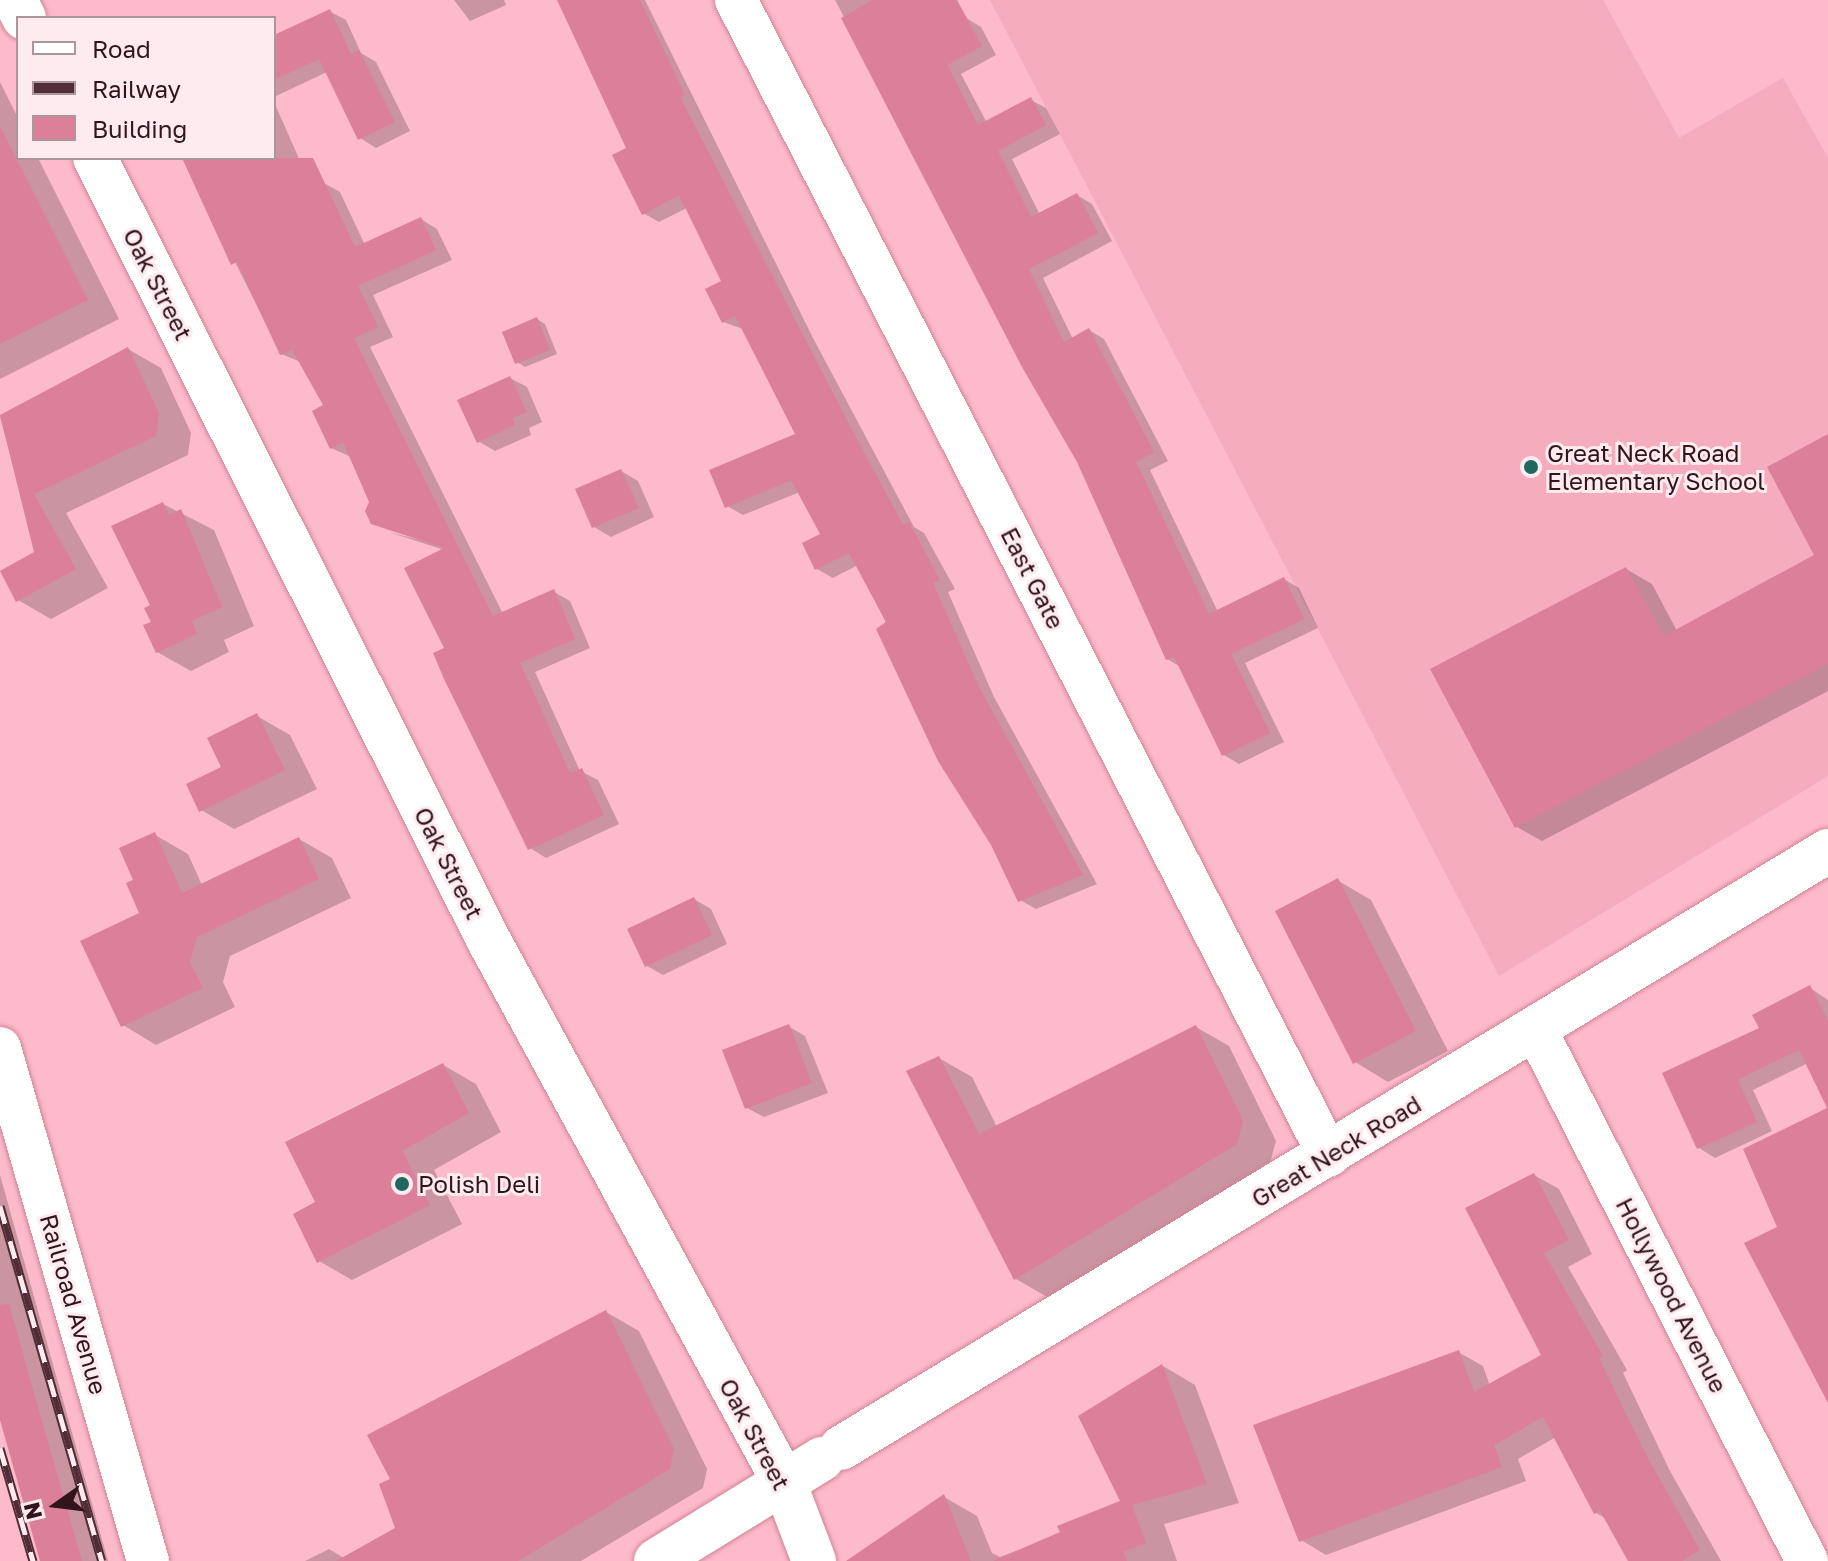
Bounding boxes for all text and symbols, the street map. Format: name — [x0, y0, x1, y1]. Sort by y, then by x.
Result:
legend — [16, 16, 276, 160]
text: Road — [92, 34, 151, 63]
text: Railway — [92, 74, 181, 103]
text: Building — [92, 114, 187, 143]
street label: Oak Street — [117, 223, 199, 345]
place label: Great Neck Road Elementary School — [1547, 439, 1765, 495]
marker: Great Neck Road Elementary School — [1522, 458, 1540, 476]
street label: East Gate — [995, 522, 1071, 634]
street label: Oak Street — [408, 802, 490, 924]
street label: Great Neck Road — [1246, 1089, 1426, 1213]
place label: Polish Deli — [418, 1170, 540, 1198]
marker: Polish Deli — [393, 1175, 411, 1193]
street label: Hollywood Avenue — [1610, 1193, 1734, 1397]
street label: Railroad Avenue — [34, 1210, 114, 1398]
street label: Oak Street — [714, 1373, 796, 1495]
north arrow — [16, 1465, 96, 1545]
text: N — [17, 1500, 47, 1522]

